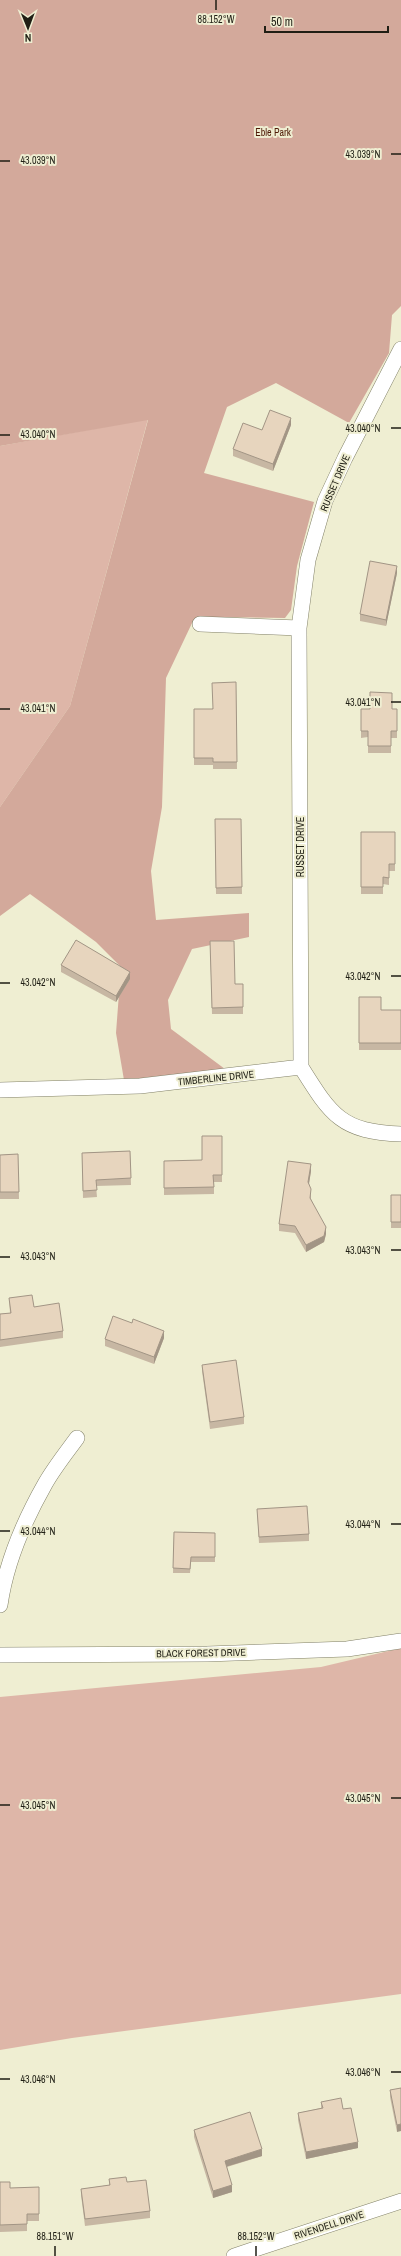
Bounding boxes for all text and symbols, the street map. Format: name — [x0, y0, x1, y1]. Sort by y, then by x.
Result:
north arrow — [8, 8, 48, 48]
scale bar — [265, 8, 388, 34]
text: 88.152°W — [198, 13, 235, 26]
text: 50 m — [271, 14, 293, 30]
text: N — [25, 31, 32, 45]
park label: Eble Park — [255, 126, 292, 139]
text: 43.039°N — [346, 148, 381, 161]
text: 43.039°N — [21, 154, 56, 167]
text: 43.040°N — [346, 422, 381, 435]
text: 43.040°N — [21, 428, 56, 441]
street label: RUSSET DRIVE — [317, 453, 353, 513]
text: 43.041°N — [346, 696, 381, 709]
text: 43.041°N — [21, 702, 56, 715]
street label: RUSSET DRIVE — [294, 817, 307, 877]
text: 43.042°N — [346, 970, 381, 983]
text: 43.042°N — [21, 976, 56, 989]
street label: TIMBERLINE DRIVE — [177, 1068, 255, 1088]
text: 43.043°N — [346, 1244, 381, 1257]
text: 43.043°N — [21, 1250, 56, 1263]
text: 43.044°N — [346, 1518, 381, 1531]
text: 43.044°N — [21, 1525, 56, 1538]
street label: BLACK FOREST DRIVE — [156, 1646, 246, 1660]
text: 43.045°N — [346, 1792, 381, 1805]
text: 43.045°N — [21, 1799, 56, 1812]
text: 43.046°N — [346, 2066, 381, 2079]
text: 43.046°N — [21, 2073, 56, 2086]
street label: RIVENDELL DRIVE — [292, 2208, 366, 2242]
text: 88.151°W — [37, 2230, 74, 2243]
text: 88.152°W — [238, 2230, 275, 2243]

